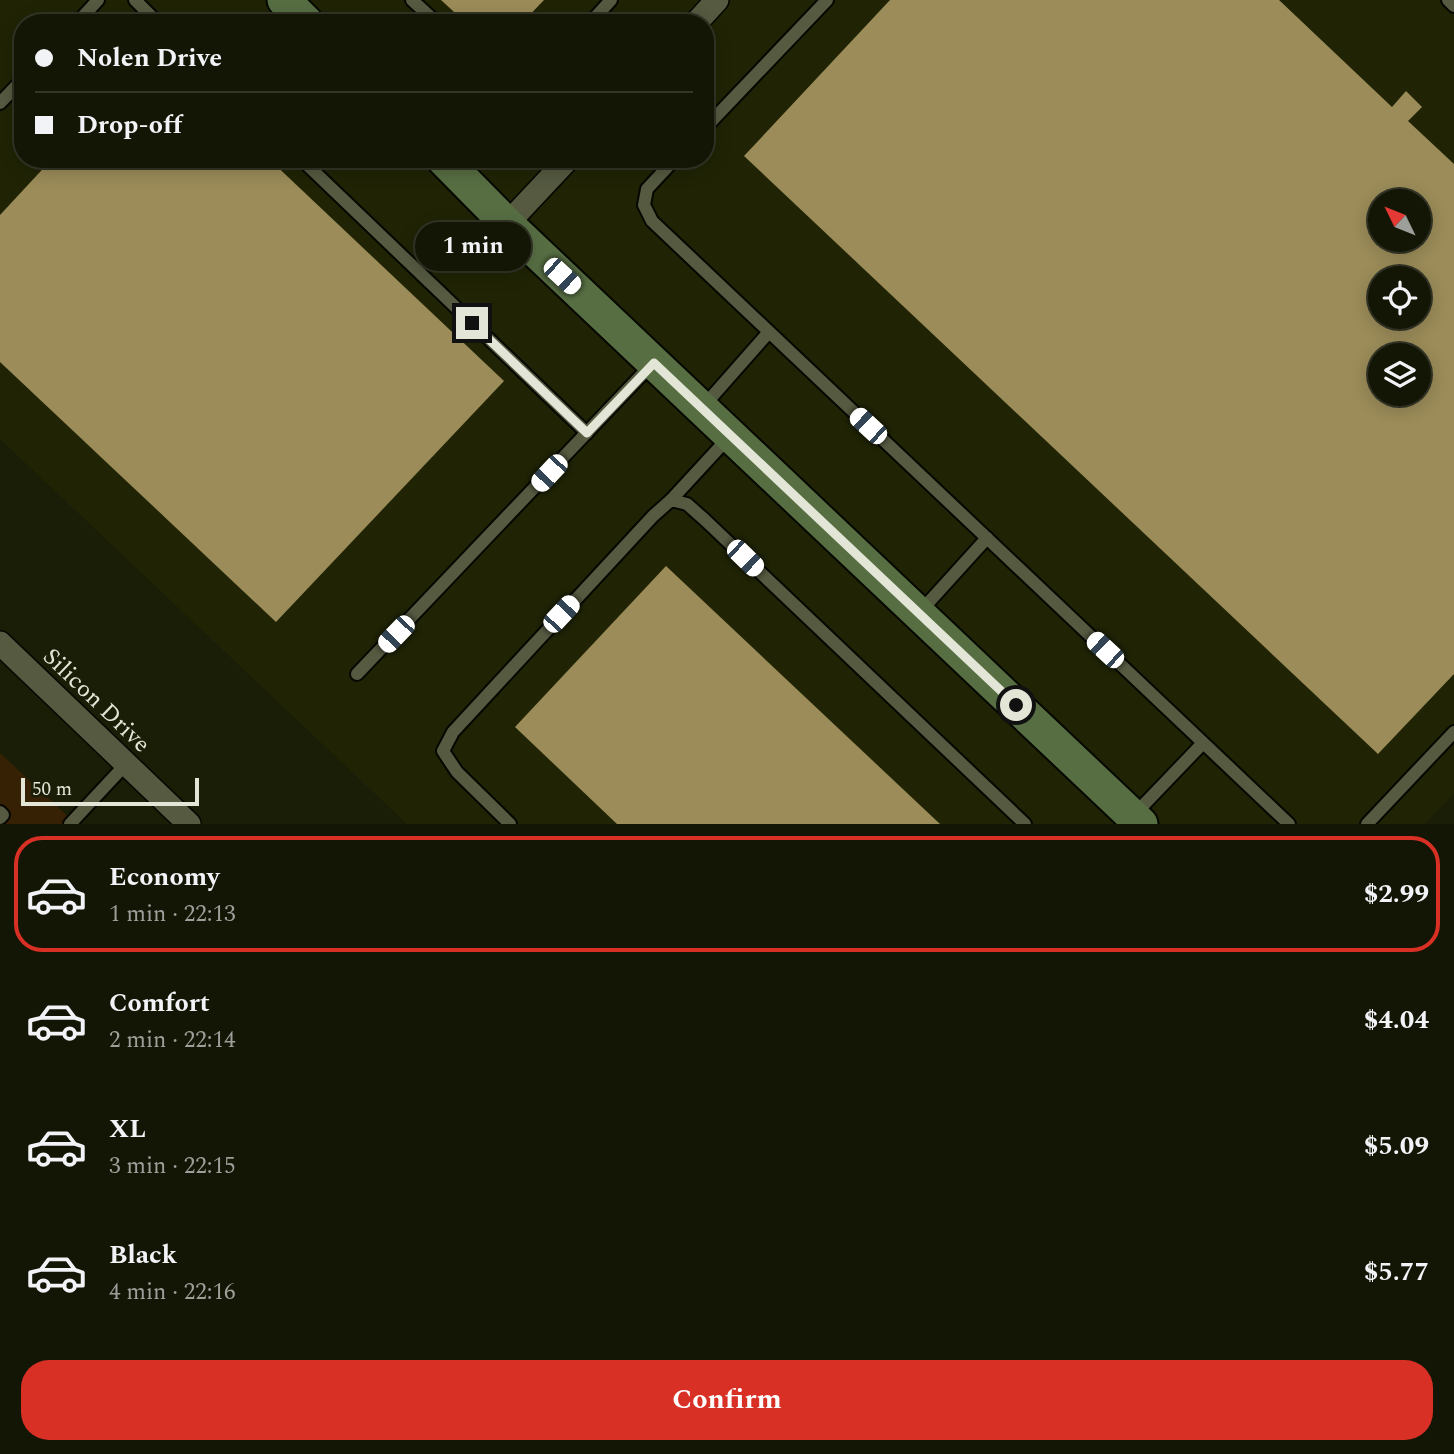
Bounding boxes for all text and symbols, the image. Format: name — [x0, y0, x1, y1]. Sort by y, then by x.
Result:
text: Nolen Drive — [77, 38, 222, 78]
text: Drop-off — [77, 105, 182, 145]
north arrow — [1368, 189, 1432, 252]
map controls — [1368, 189, 1431, 406]
callout: 1 min — [414, 222, 530, 270]
text: 1 min — [442, 229, 504, 264]
car — [540, 254, 585, 298]
button: locate — [1368, 266, 1431, 329]
route end — [456, 307, 488, 339]
button: layers — [1368, 343, 1431, 406]
car — [846, 404, 891, 448]
car — [527, 450, 572, 496]
car — [723, 536, 768, 580]
car — [539, 591, 584, 637]
car — [374, 612, 419, 656]
car — [1083, 628, 1128, 672]
street label: Silicon Drive — [34, 640, 158, 762]
route start — [1000, 689, 1032, 721]
scale bar — [21, 775, 200, 807]
text: 50 m — [32, 775, 72, 804]
text: Economy — [109, 857, 219, 897]
icon: car — [25, 863, 88, 926]
text: $2.99 — [1364, 874, 1429, 914]
text: 1 min · 22:13 — [109, 897, 236, 932]
text: Comfort — [109, 983, 210, 1023]
icon: car — [25, 989, 88, 1052]
text: $4.04 — [1364, 1000, 1429, 1040]
text: 2 min · 22:14 — [109, 1023, 236, 1058]
text: XL — [109, 1109, 146, 1149]
icon: car — [25, 1115, 88, 1178]
text: $5.09 — [1364, 1126, 1429, 1166]
text: 3 min · 22:15 — [109, 1149, 236, 1184]
text: Black — [109, 1235, 177, 1275]
icon: car — [25, 1241, 88, 1304]
text: $5.77 — [1364, 1252, 1429, 1292]
text: 4 min · 22:16 — [109, 1275, 236, 1310]
button: Confirm — [21, 1360, 1433, 1440]

